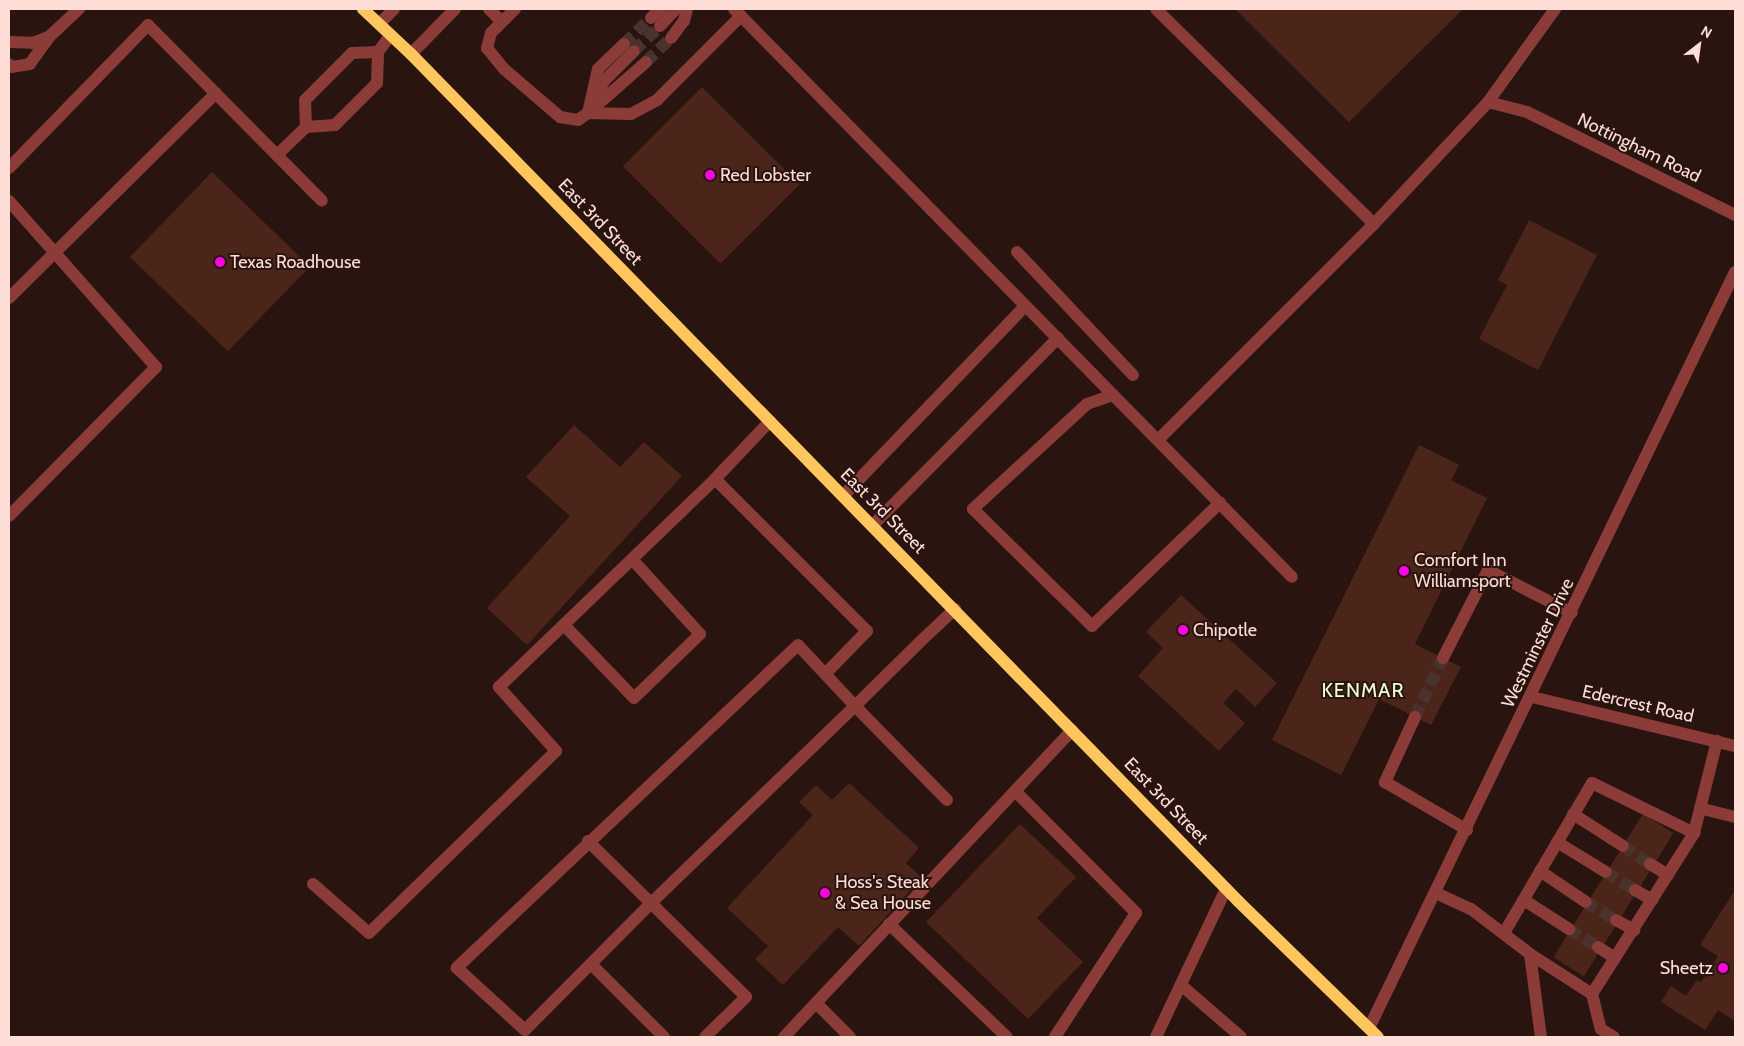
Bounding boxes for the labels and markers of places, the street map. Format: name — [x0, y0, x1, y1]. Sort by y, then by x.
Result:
place label: Red Lobster — [720, 164, 811, 186]
marker: Red Lobster — [704, 169, 716, 181]
place label: Texas Roadhouse — [230, 251, 361, 273]
marker: Texas Roadhouse — [214, 256, 226, 268]
place label: Comfort Inn Williamsport — [1414, 550, 1511, 592]
marker: Comfort Inn Williamsport — [1398, 565, 1410, 577]
place label: Chipotle — [1193, 619, 1257, 641]
marker: Chipotle — [1177, 624, 1189, 636]
place label: Hoss's Steak & Sea House — [835, 872, 931, 914]
marker: Hoss's Steak & Sea House — [819, 887, 831, 899]
place label: Sheetz — [1660, 957, 1713, 979]
marker: Sheetz — [1717, 962, 1729, 974]

